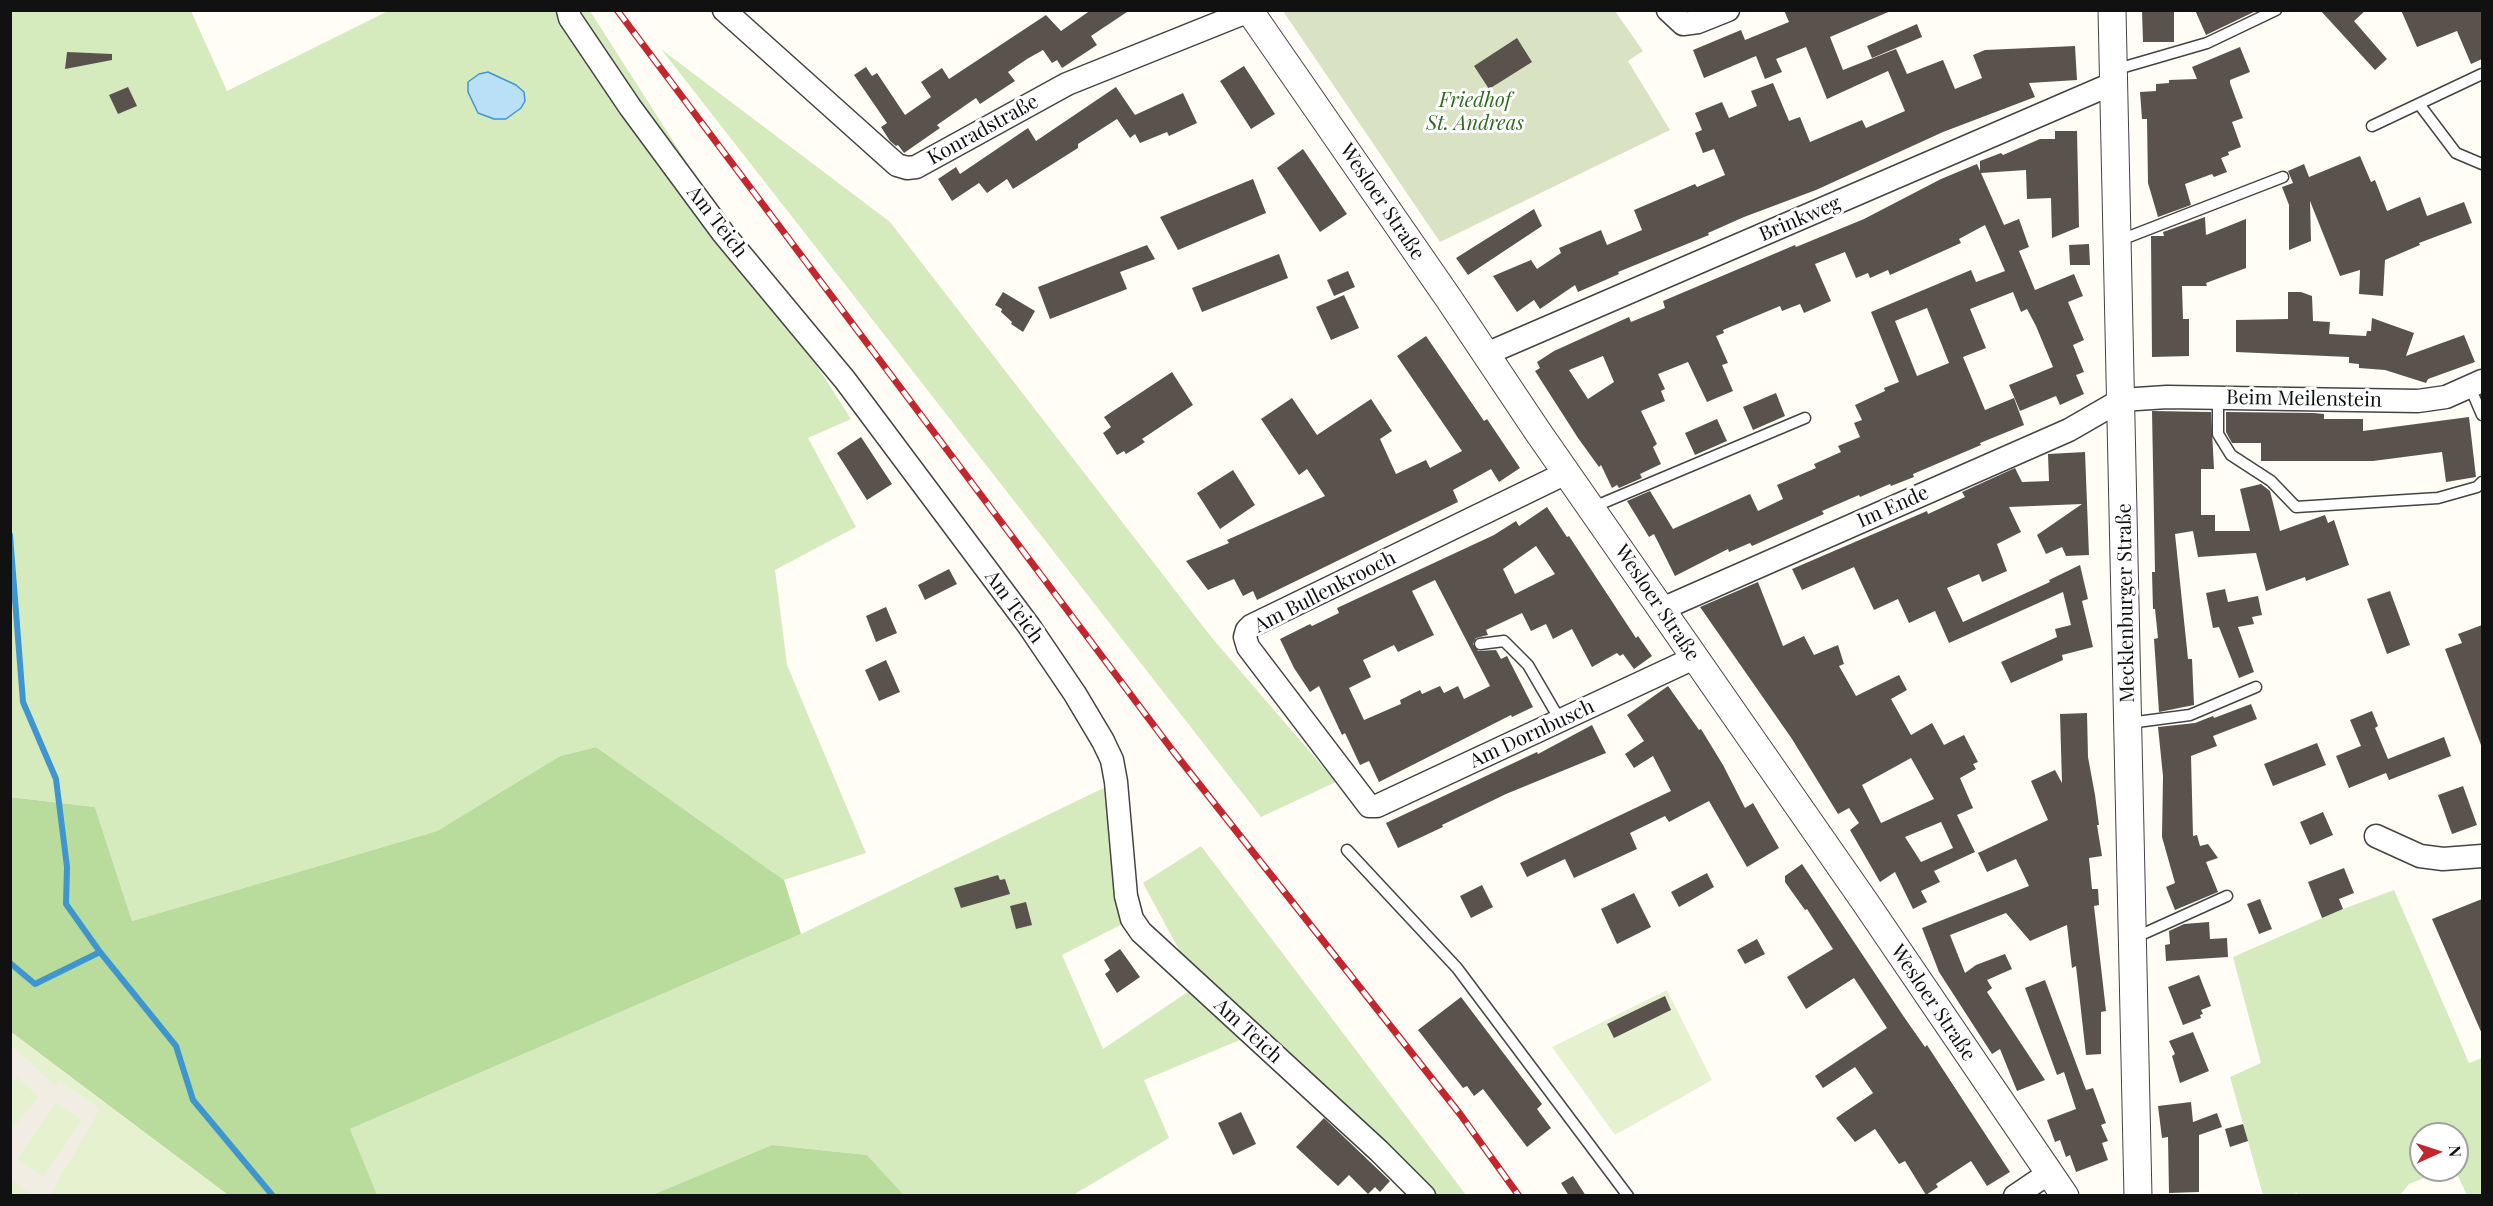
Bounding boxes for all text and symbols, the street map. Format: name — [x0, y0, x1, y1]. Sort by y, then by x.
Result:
park label: Friedhof St. Andreas — [1426, 89, 1524, 136]
street label: Konradstraße — [923, 90, 1043, 170]
street label: Wesloer Straße — [1334, 139, 1430, 265]
street label: Am Teich — [682, 181, 752, 263]
street label: Brinkweg — [1756, 191, 1844, 247]
street label: Beim Meilenstein — [2226, 386, 2382, 412]
street label: Im Ende — [1854, 481, 1932, 533]
street label: Mecklenburger Straße — [2112, 503, 2140, 703]
street label: Wesloer Straße — [1609, 540, 1705, 666]
street label: Am Bullenkrooch — [1250, 546, 1400, 638]
street label: Am Teich — [979, 566, 1049, 648]
street label: Am Dornbusch — [1466, 695, 1598, 773]
street label: Wesloer Straße — [1885, 940, 1981, 1066]
street label: Am Teich — [1209, 993, 1287, 1069]
north arrow — [2409, 1122, 2469, 1182]
text: N — [2445, 1145, 2466, 1157]

